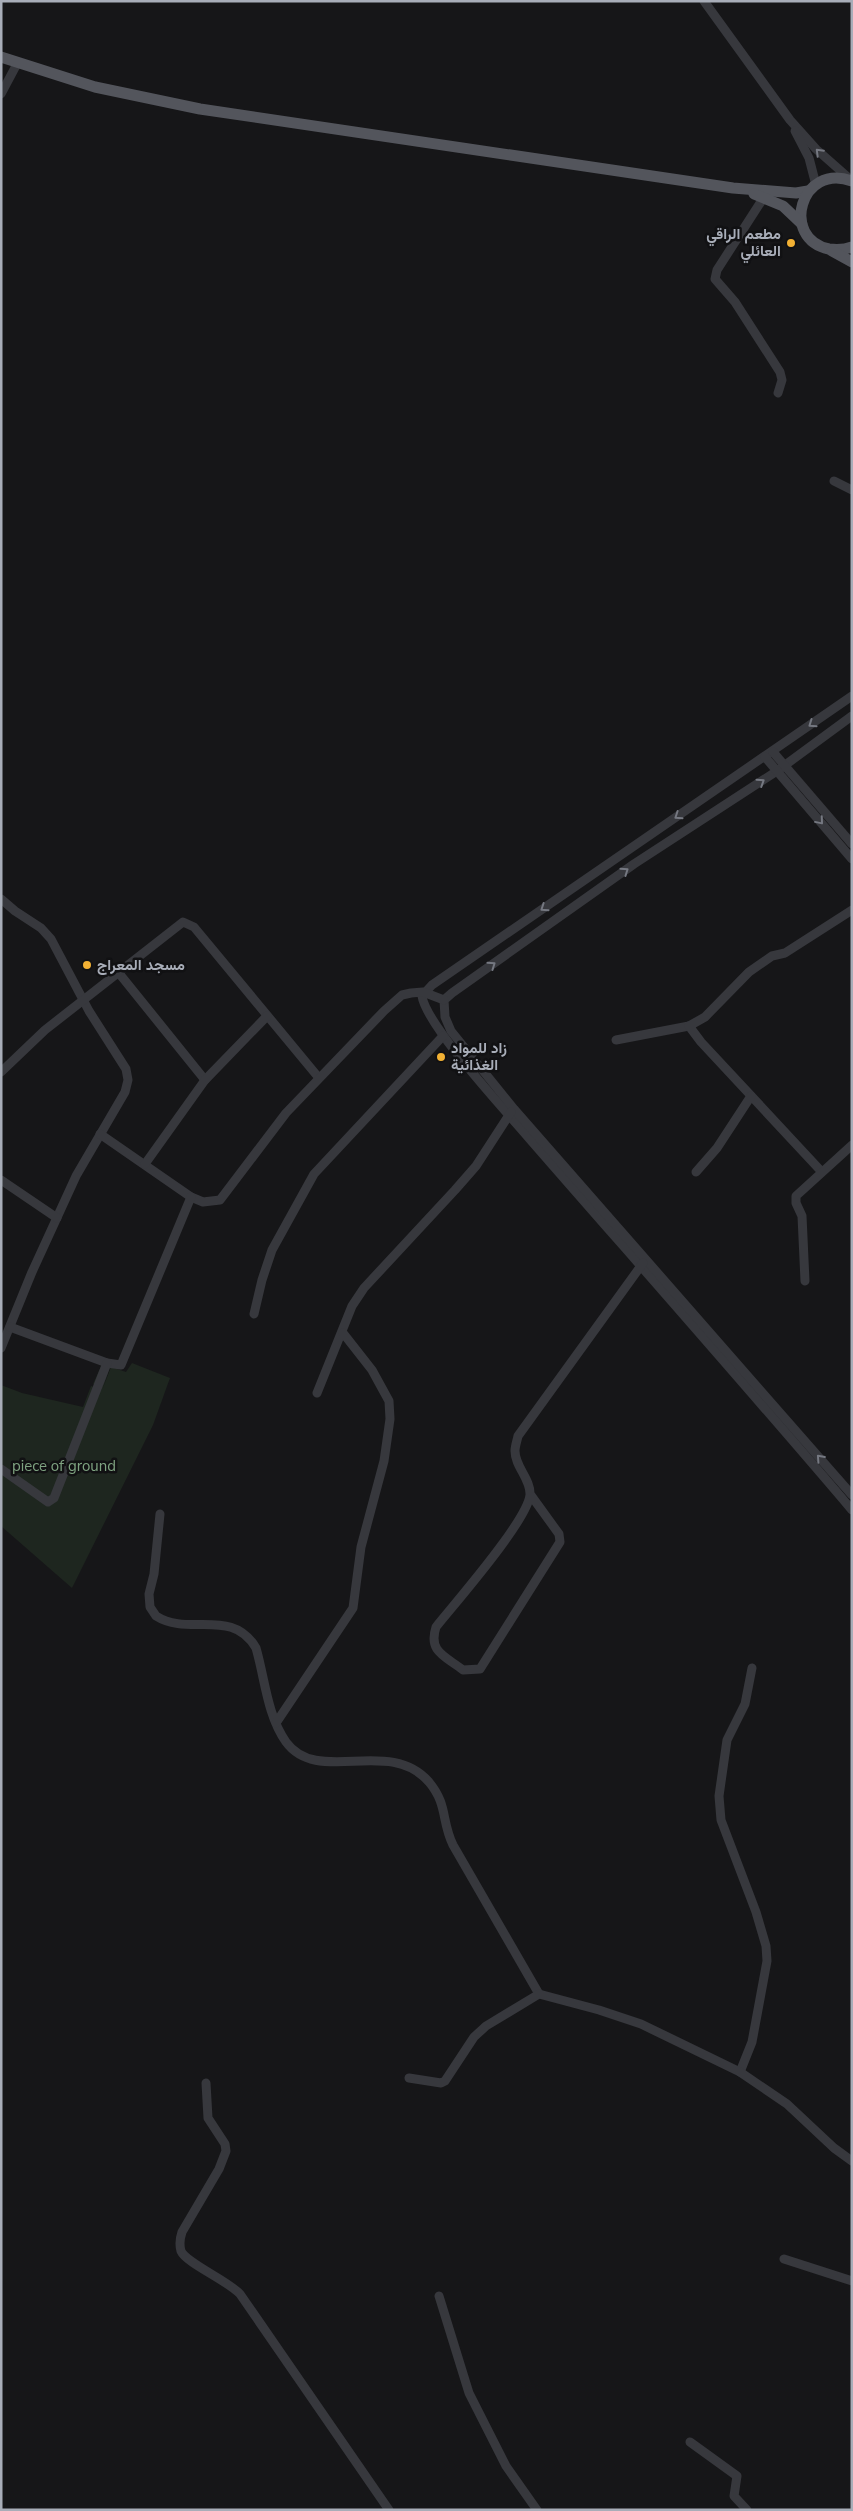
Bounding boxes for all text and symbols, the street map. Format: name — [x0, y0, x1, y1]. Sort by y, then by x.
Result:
one-way arrow — [816, 149, 825, 158]
place label: مطعم الراقي العائلي — [706, 224, 781, 264]
marker: مطعم الراقي العائلي — [785, 237, 797, 249]
one-way arrow — [808, 718, 818, 727]
one-way arrow — [755, 778, 764, 788]
one-way arrow — [674, 810, 684, 819]
one-way arrow — [814, 816, 823, 825]
one-way arrow — [619, 868, 629, 877]
one-way arrow — [541, 902, 550, 911]
place label: مسجد المعراج — [97, 955, 185, 975]
marker: مسجد المعراج — [81, 959, 93, 971]
one-way arrow — [486, 962, 496, 971]
place label: زاد للمواد الغذائية — [451, 1038, 507, 1075]
marker: زاد للمواد الغذائية — [435, 1051, 447, 1063]
one-way arrow — [817, 1455, 826, 1464]
park label: piece of ground — [12, 1456, 116, 1476]

